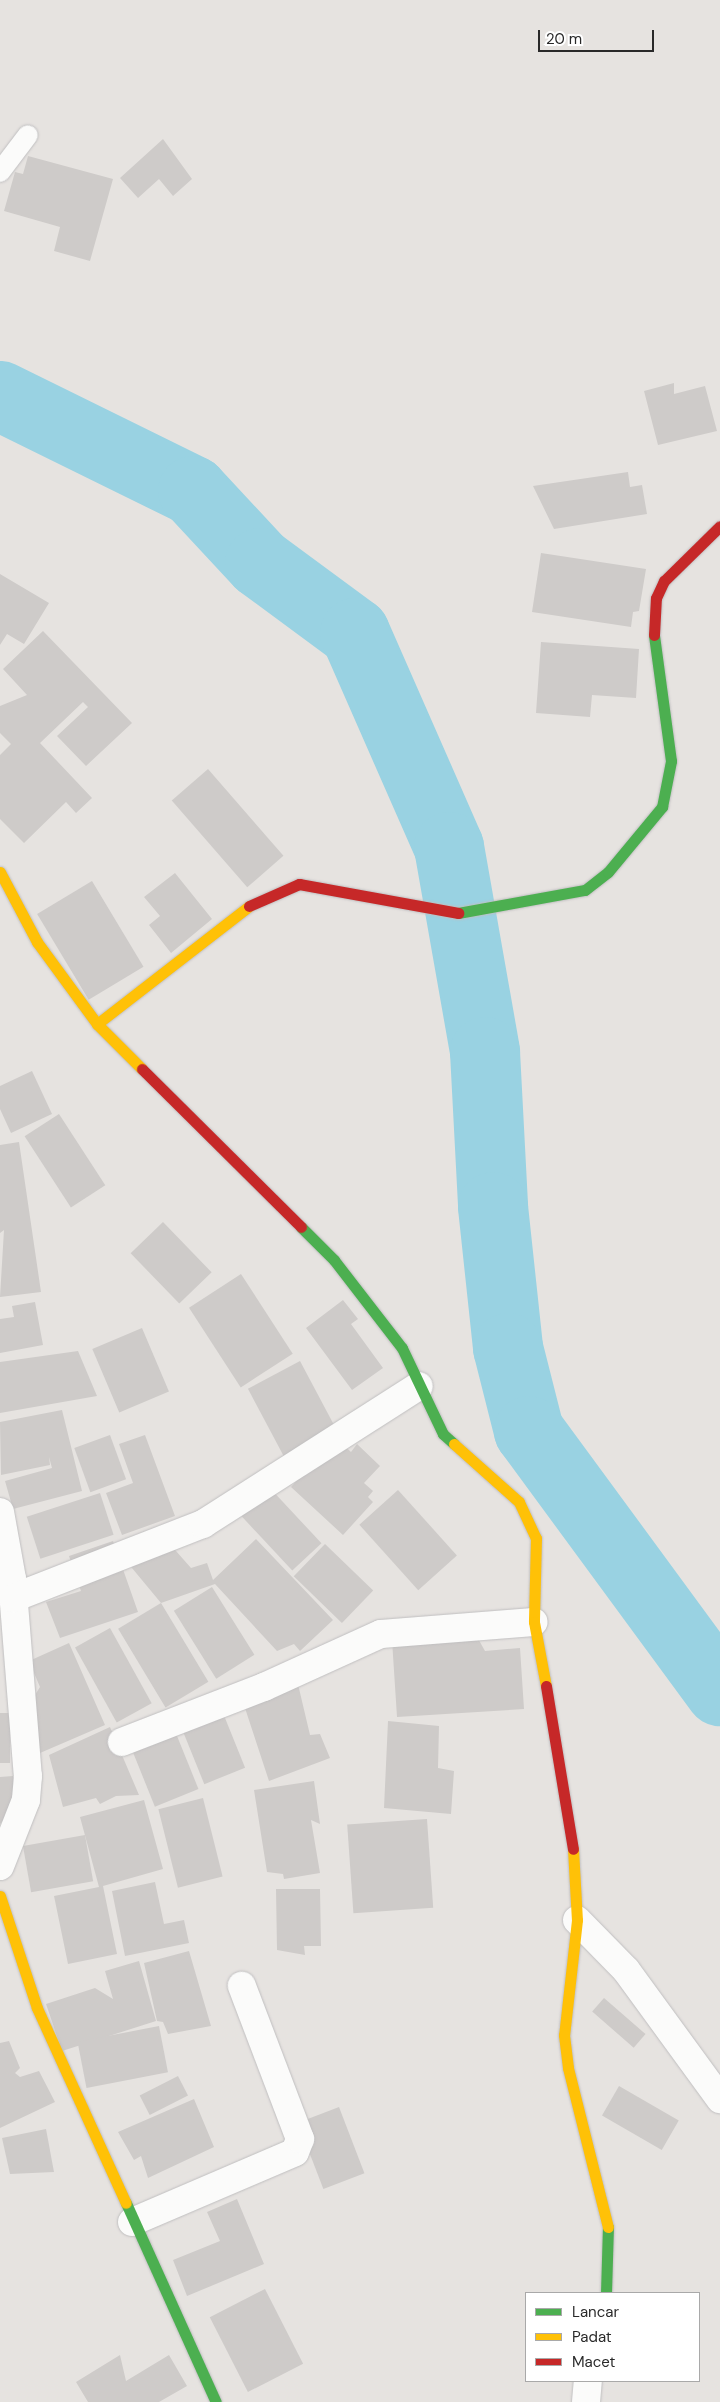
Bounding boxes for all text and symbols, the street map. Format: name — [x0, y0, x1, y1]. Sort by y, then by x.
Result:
scale bar — [540, 20, 656, 52]
text: 20 m — [546, 29, 582, 49]
legend — [525, 2292, 700, 2382]
text: Lancar — [572, 2302, 619, 2322]
text: Padat — [572, 2327, 612, 2347]
text: Macet — [572, 2352, 616, 2372]

